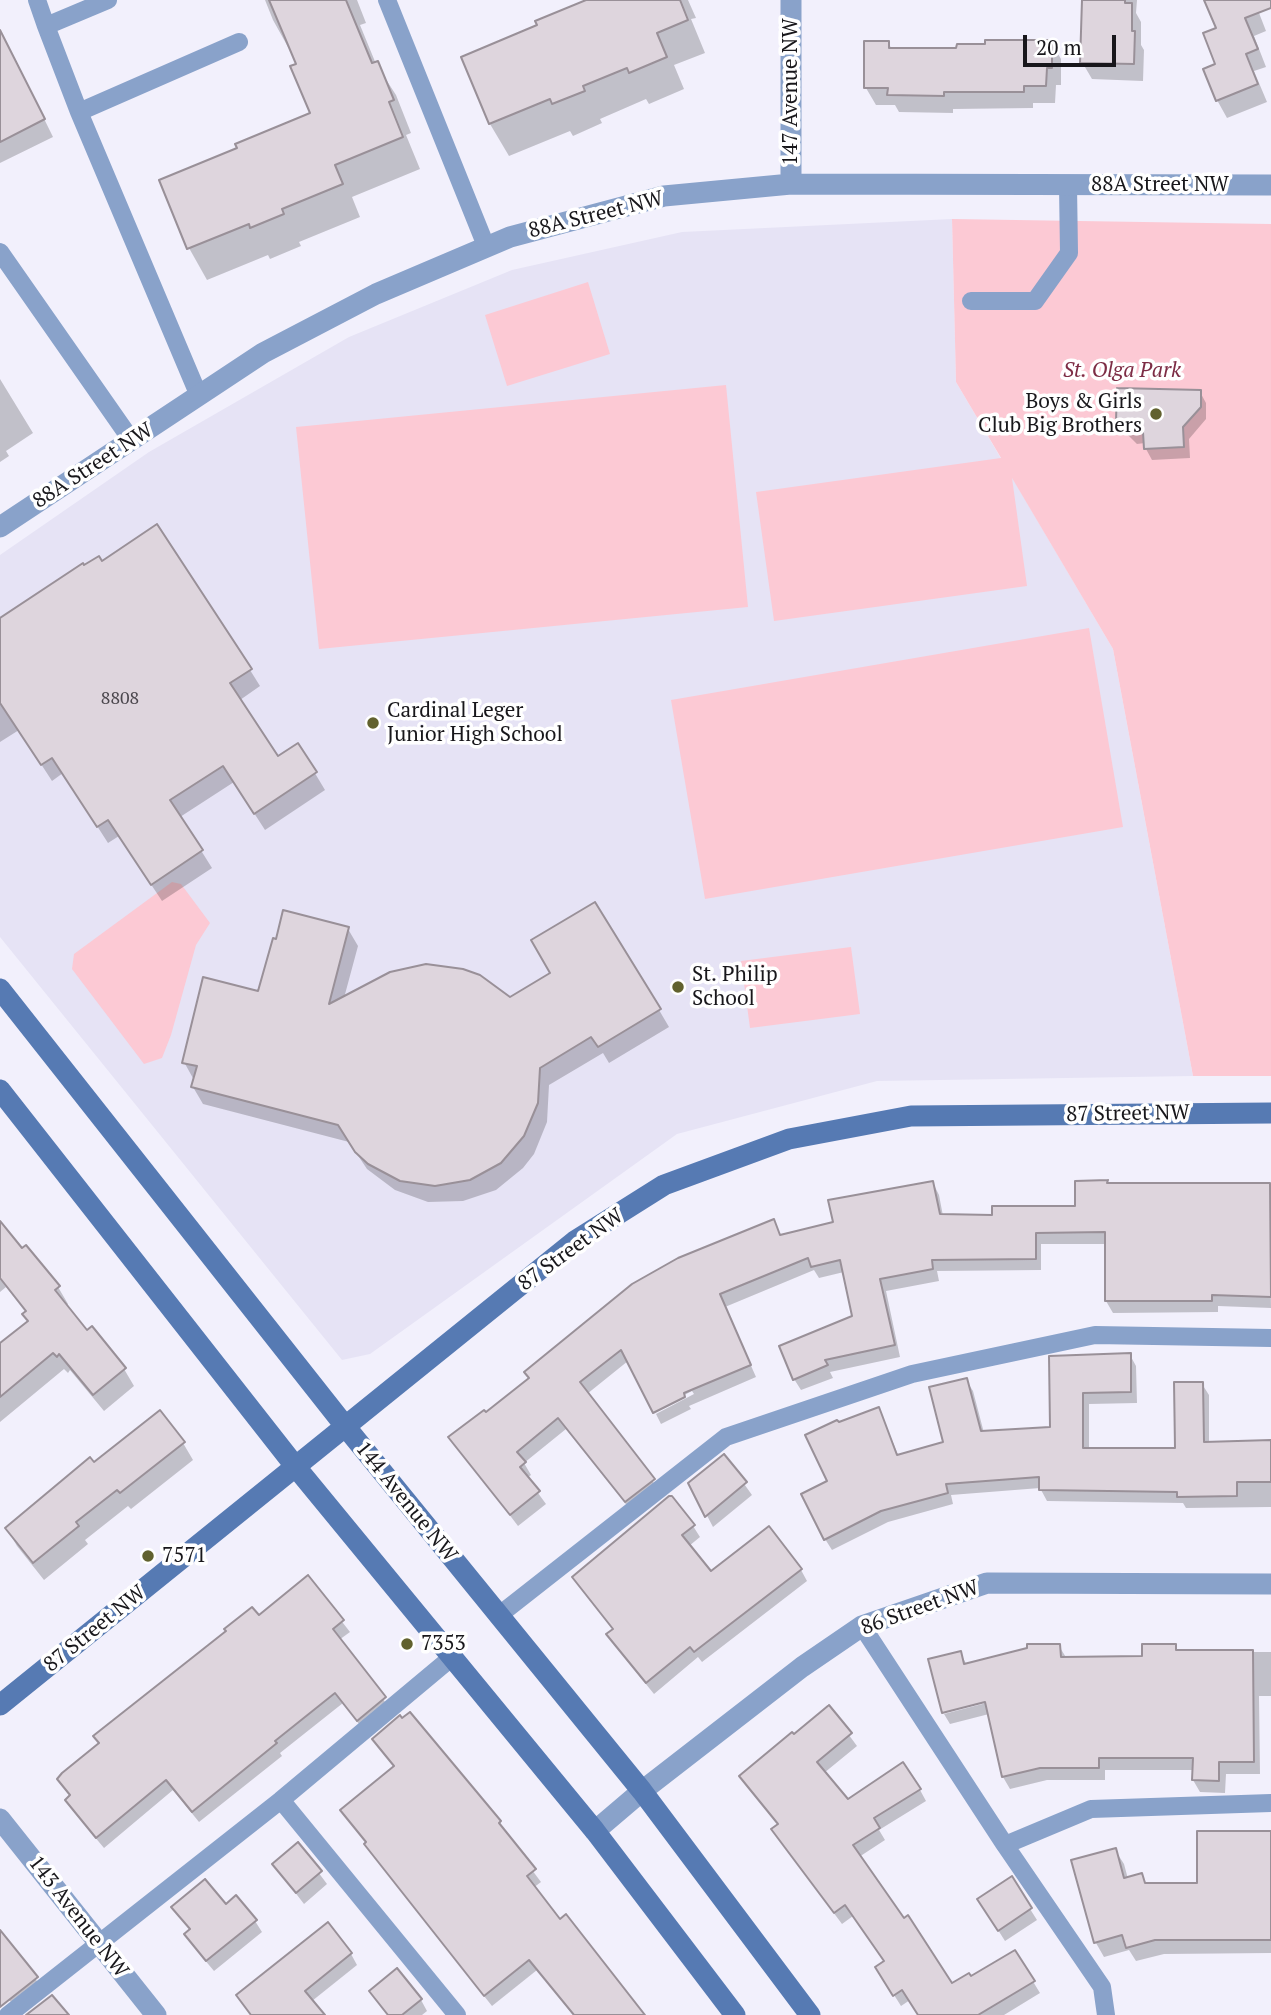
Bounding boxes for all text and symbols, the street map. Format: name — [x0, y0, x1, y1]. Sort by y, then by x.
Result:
street label: 147 Avenue NW — [778, 18, 804, 166]
scale bar — [1026, 21, 1119, 65]
text: 20 m — [1036, 33, 1082, 61]
street label: 88A Street NW — [1091, 172, 1229, 198]
street label: 88A Street NW — [526, 186, 666, 244]
park label: St. Olga Park — [1063, 358, 1181, 384]
place label: Boys & Girls Club Big Brothers — [978, 389, 1142, 439]
marker: Boys & Girls Club Big Brothers — [1148, 406, 1164, 422]
street label: 88A Street NW — [28, 418, 158, 514]
house number: 8808 — [101, 688, 139, 710]
place label: Cardinal Leger Junior High School — [387, 698, 563, 748]
marker: Cardinal Leger Junior High School — [365, 715, 381, 731]
place label: St. Philip School — [692, 962, 778, 1012]
marker: St. Philip School — [670, 979, 686, 995]
street label: 87 Street NW — [1066, 1100, 1190, 1128]
street label: 87 Street NW — [514, 1203, 628, 1297]
street label: 144 Avenue NW — [350, 1437, 462, 1567]
place label: 7571 — [162, 1543, 207, 1569]
marker: 7571 — [140, 1548, 156, 1564]
street label: 86 Street NW — [858, 1575, 982, 1641]
street label: 87 Street NW — [39, 1580, 151, 1678]
place label: 7353 — [421, 1631, 466, 1657]
marker: 7353 — [399, 1636, 415, 1652]
street label: 143 Avenue NW — [23, 1851, 133, 1983]

